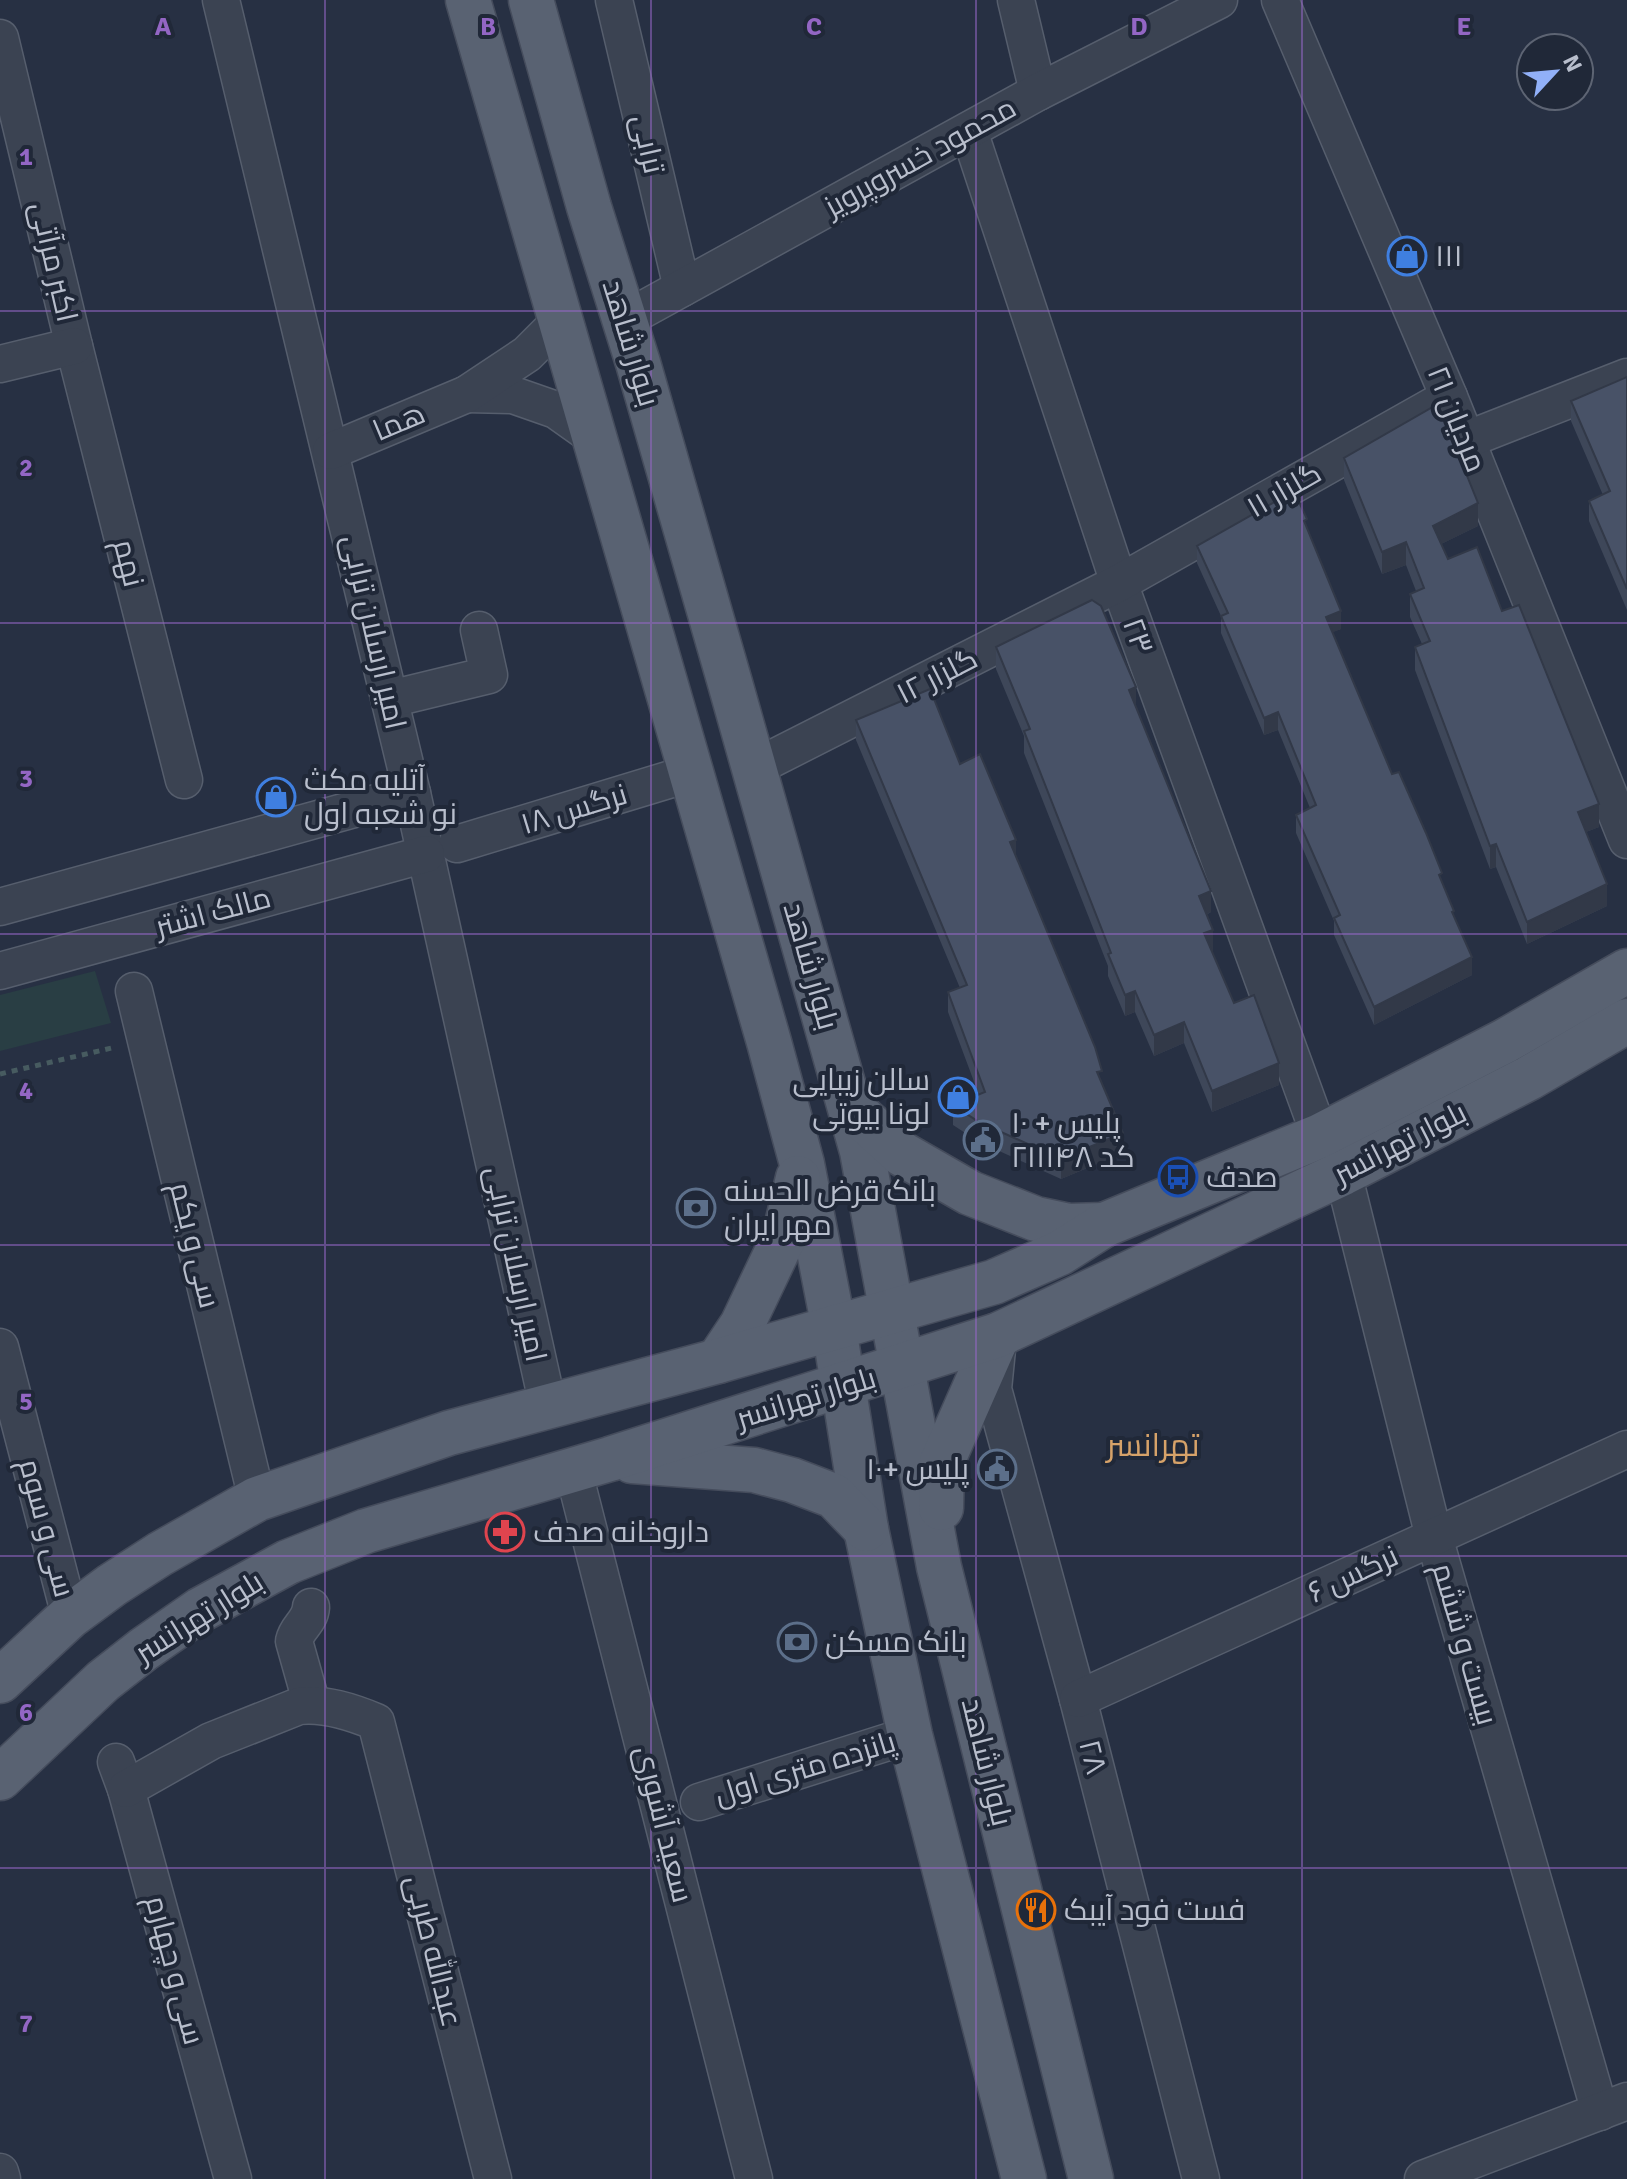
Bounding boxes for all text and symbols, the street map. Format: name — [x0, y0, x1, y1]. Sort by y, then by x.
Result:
text: A — [155, 11, 172, 43]
text: B — [480, 11, 496, 43]
text: C — [806, 11, 822, 43]
text: D — [1130, 11, 1148, 43]
text: E — [1457, 11, 1471, 43]
north arrow — [1515, 32, 1595, 112]
text: N — [1557, 51, 1588, 76]
street label: محمود خسروپرویز — [816, 89, 1023, 226]
street label: ترابی — [623, 111, 672, 177]
text: 1 — [19, 141, 33, 173]
street label: اکبر مرآتی — [22, 198, 85, 326]
shop icon: ۱۱۱ — [1386, 235, 1428, 277]
place label: ۱۱۱ — [1435, 238, 1463, 275]
street label: بلوار شاهد — [594, 275, 667, 411]
street label: ۲۱ مردیان — [1419, 361, 1495, 478]
street label: هما — [368, 395, 431, 450]
text: 2 — [19, 452, 33, 484]
street label: گلزار ۱۱ — [1241, 455, 1328, 526]
street label: امیر ارسلان ترابی — [333, 531, 414, 733]
street label: نهم — [104, 536, 152, 591]
street label: ۲۳ — [1114, 613, 1161, 659]
street label: گلزار ۱۲ — [890, 640, 984, 712]
place label: آتلیه مکث نو شعبه اول — [304, 762, 457, 833]
text: 3 — [19, 763, 33, 795]
shop icon: آتلیه مکث نو شعبه اول — [255, 776, 297, 818]
street label: نرگس ۱۸ — [516, 776, 632, 843]
street label: مالک اشتر — [149, 879, 275, 946]
street label: بلوار شاهد — [775, 898, 846, 1034]
place label: سالن زیبایی لونا بیوتی — [792, 1062, 930, 1133]
text: 4 — [19, 1075, 33, 1107]
shop icon: سالن زیبایی لونا بیوتی — [937, 1076, 979, 1118]
street label: بلوار تهرانسر — [1326, 1094, 1473, 1194]
place label: پلیس + ۱۰ کد ۲۱۱۱۴۸ — [1011, 1105, 1135, 1176]
public building icon: پلیس + ۱۰ کد ۲۱۱۱۴۸ — [962, 1119, 1004, 1161]
bus stop icon: صدف — [1157, 1156, 1199, 1198]
place label: صدف — [1206, 1159, 1278, 1196]
street label: امیر ارسلان ترابی — [477, 1163, 554, 1365]
place label: بانک قرض الحسنه مهر ایران — [724, 1173, 936, 1244]
street label: سی و یکم — [160, 1178, 228, 1312]
bank icon: بانک قرض الحسنه مهر ایران — [675, 1187, 717, 1229]
street label: بلوار تهرانسر — [730, 1360, 881, 1438]
text: 5 — [19, 1386, 33, 1418]
district label: تهرانسر — [1105, 1426, 1200, 1465]
public building icon: پلیس +۱۰ — [976, 1448, 1018, 1490]
place label: پلیس +۱۰ — [866, 1451, 969, 1488]
street label: سی و سوم — [9, 1455, 83, 1602]
pharmacy icon: داروخانه صدف — [484, 1511, 526, 1553]
place label: داروخانه صدف — [533, 1514, 709, 1551]
street label: نرگس ۶ — [1302, 1537, 1404, 1611]
street label: بیست و ششم — [1423, 1559, 1505, 1730]
street label: بلوار تهرانسر — [127, 1563, 270, 1672]
bank icon: بانک مسکن — [776, 1621, 818, 1663]
place label: بانک مسکن — [825, 1624, 967, 1661]
street label: بلوار شاهد — [953, 1694, 1020, 1830]
text: 6 — [19, 1697, 33, 1729]
street label: پانزده متری اول — [710, 1723, 900, 1814]
street label: ۲۸ — [1070, 1736, 1115, 1778]
street label: سعید آشوری — [626, 1742, 701, 1906]
street label: عبدالله طربی — [397, 1871, 472, 2031]
restaurant icon: فست فود آیبک — [1015, 1889, 1057, 1931]
street label: سی و چهارم — [136, 1892, 212, 2049]
place label: فست فود آیبک — [1064, 1892, 1245, 1929]
text: 7 — [19, 2008, 33, 2040]

